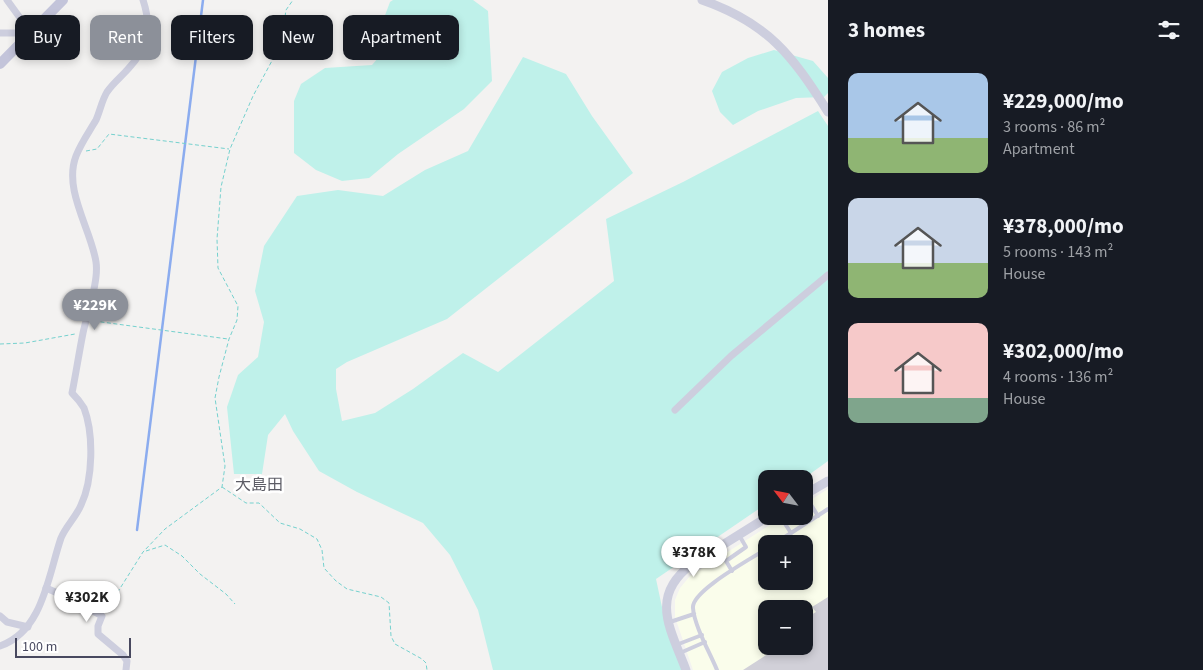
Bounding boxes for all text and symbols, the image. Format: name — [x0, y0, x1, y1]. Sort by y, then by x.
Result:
chip: Buy — [15, 15, 80, 60]
chip: Rent — [90, 15, 161, 60]
chip: Filters — [171, 15, 253, 60]
chip: New — [263, 15, 333, 60]
chip: Apartment — [343, 15, 459, 60]
text: 3 homes — [848, 15, 925, 45]
icon: filters — [1155, 16, 1183, 44]
text: ¥229,000/mo — [1003, 86, 1124, 116]
icon: home — [888, 93, 948, 153]
text: 3 rooms · 86 m² — [1003, 116, 1105, 138]
text: Apartment — [1003, 138, 1075, 160]
text: ¥378,000/mo — [1003, 211, 1124, 241]
icon: home — [888, 218, 948, 278]
text: 5 rooms · 143 m² — [1003, 241, 1113, 263]
text: House — [1003, 263, 1045, 285]
pin: ¥229K — [60, 288, 130, 331]
text: ¥229K — [73, 294, 117, 316]
text: ¥302,000/mo — [1003, 336, 1124, 366]
icon: home — [888, 343, 948, 403]
text: 4 rooms · 136 m² — [1003, 366, 1113, 388]
text: House — [1003, 388, 1045, 410]
north arrow — [758, 470, 812, 525]
map controls — [758, 470, 813, 655]
district label: 大島田 — [235, 474, 283, 496]
button: + — [758, 535, 813, 590]
pin: ¥378K — [659, 536, 729, 578]
text: ¥378K — [672, 541, 716, 563]
pin: ¥302K — [52, 580, 122, 623]
text: ¥302K — [65, 586, 109, 608]
button: − — [758, 600, 813, 655]
scale bar — [15, 635, 131, 658]
text: 100 m — [22, 637, 57, 657]

